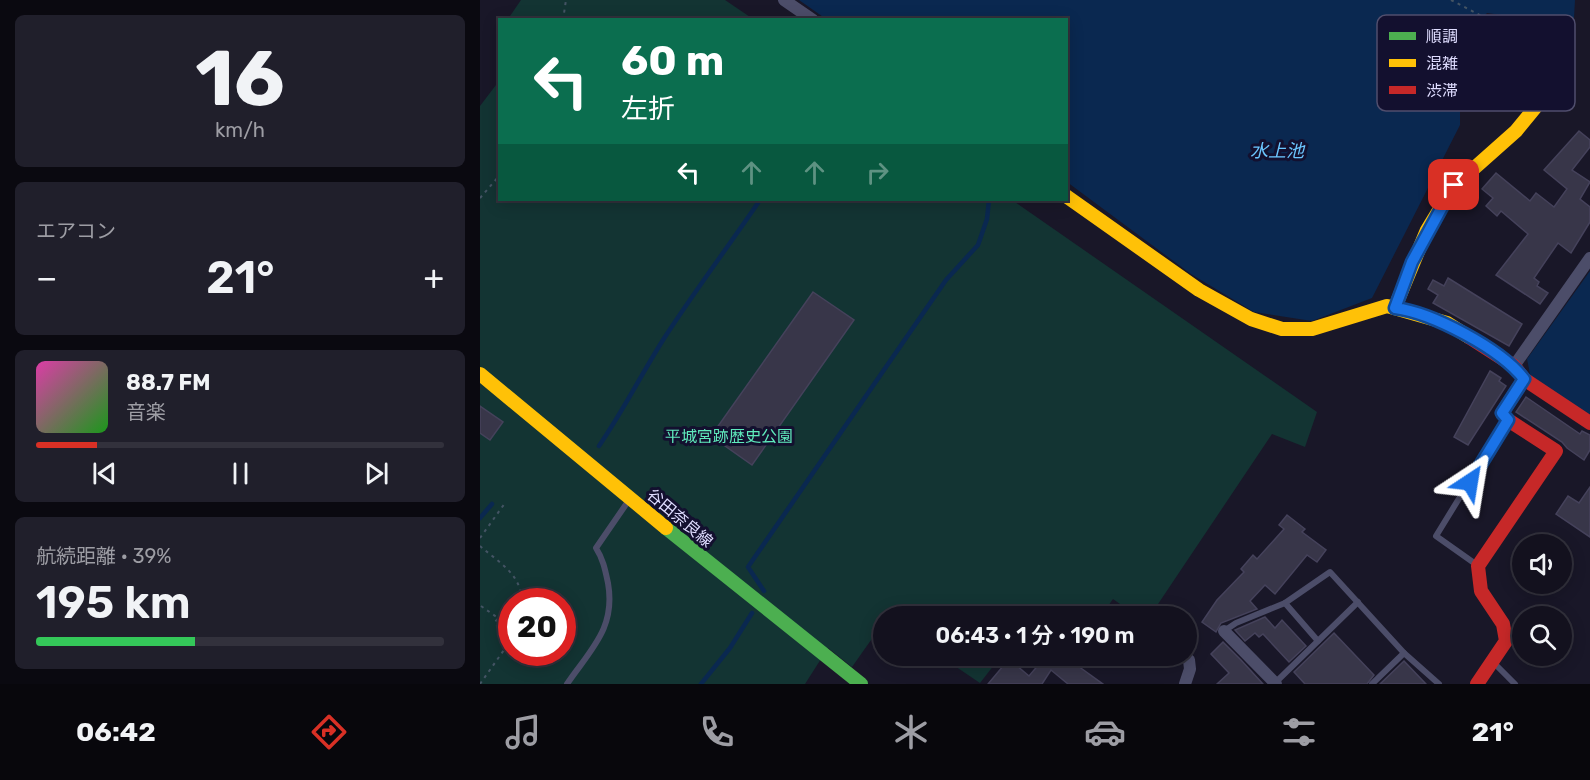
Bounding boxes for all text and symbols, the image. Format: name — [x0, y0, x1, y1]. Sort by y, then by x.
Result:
legend — [1377, 15, 1575, 111]
text: 順調 — [1426, 27, 1458, 46]
text: 16 — [195, 32, 285, 125]
text: 60 m — [621, 36, 724, 86]
icon: left — [522, 42, 600, 120]
text: 混雑 — [1426, 54, 1458, 73]
text: 渋滞 — [1426, 81, 1458, 100]
text: 左折 — [621, 93, 675, 125]
text: km/h — [215, 118, 265, 142]
water label: 水上池 — [1250, 140, 1306, 162]
icon: left — [672, 156, 705, 189]
icon: ahead — [735, 156, 768, 189]
icon: ahead — [798, 156, 831, 189]
icon: right — [861, 156, 894, 189]
pin — [1428, 159, 1479, 210]
icon: arrive — [1437, 168, 1470, 201]
text: エアコン — [36, 219, 116, 243]
text: 21° — [206, 251, 275, 304]
text: − — [36, 258, 57, 297]
text: + — [423, 258, 444, 297]
text: 88.7 FM — [126, 369, 210, 396]
text: 音楽 — [126, 400, 166, 424]
park label: 平城宮跡歴史公園 — [665, 427, 793, 446]
position arrow — [1438, 450, 1502, 514]
icon: previous — [88, 457, 121, 490]
icon: pause — [224, 457, 257, 490]
icon: next — [360, 457, 393, 490]
street label: 谷田奈良線 — [643, 485, 717, 551]
map controls — [1512, 534, 1572, 666]
button: sound — [1512, 534, 1572, 594]
text: 航続距離 · 39% — [36, 544, 172, 568]
text: 195 km — [36, 576, 191, 629]
speed limit sign: 20 — [498, 588, 576, 666]
button: search — [1512, 606, 1572, 666]
text: 06:43 · 1 分 · 190 m — [935, 622, 1135, 649]
icon: directions — [308, 711, 350, 753]
icon: music — [502, 711, 544, 753]
icon: phone — [696, 711, 738, 753]
icon: climate — [890, 711, 932, 753]
icon: car — [1084, 711, 1126, 753]
icon: filters — [1278, 711, 1320, 753]
text: 06:42 — [76, 716, 156, 748]
text: 21° — [1472, 716, 1514, 748]

